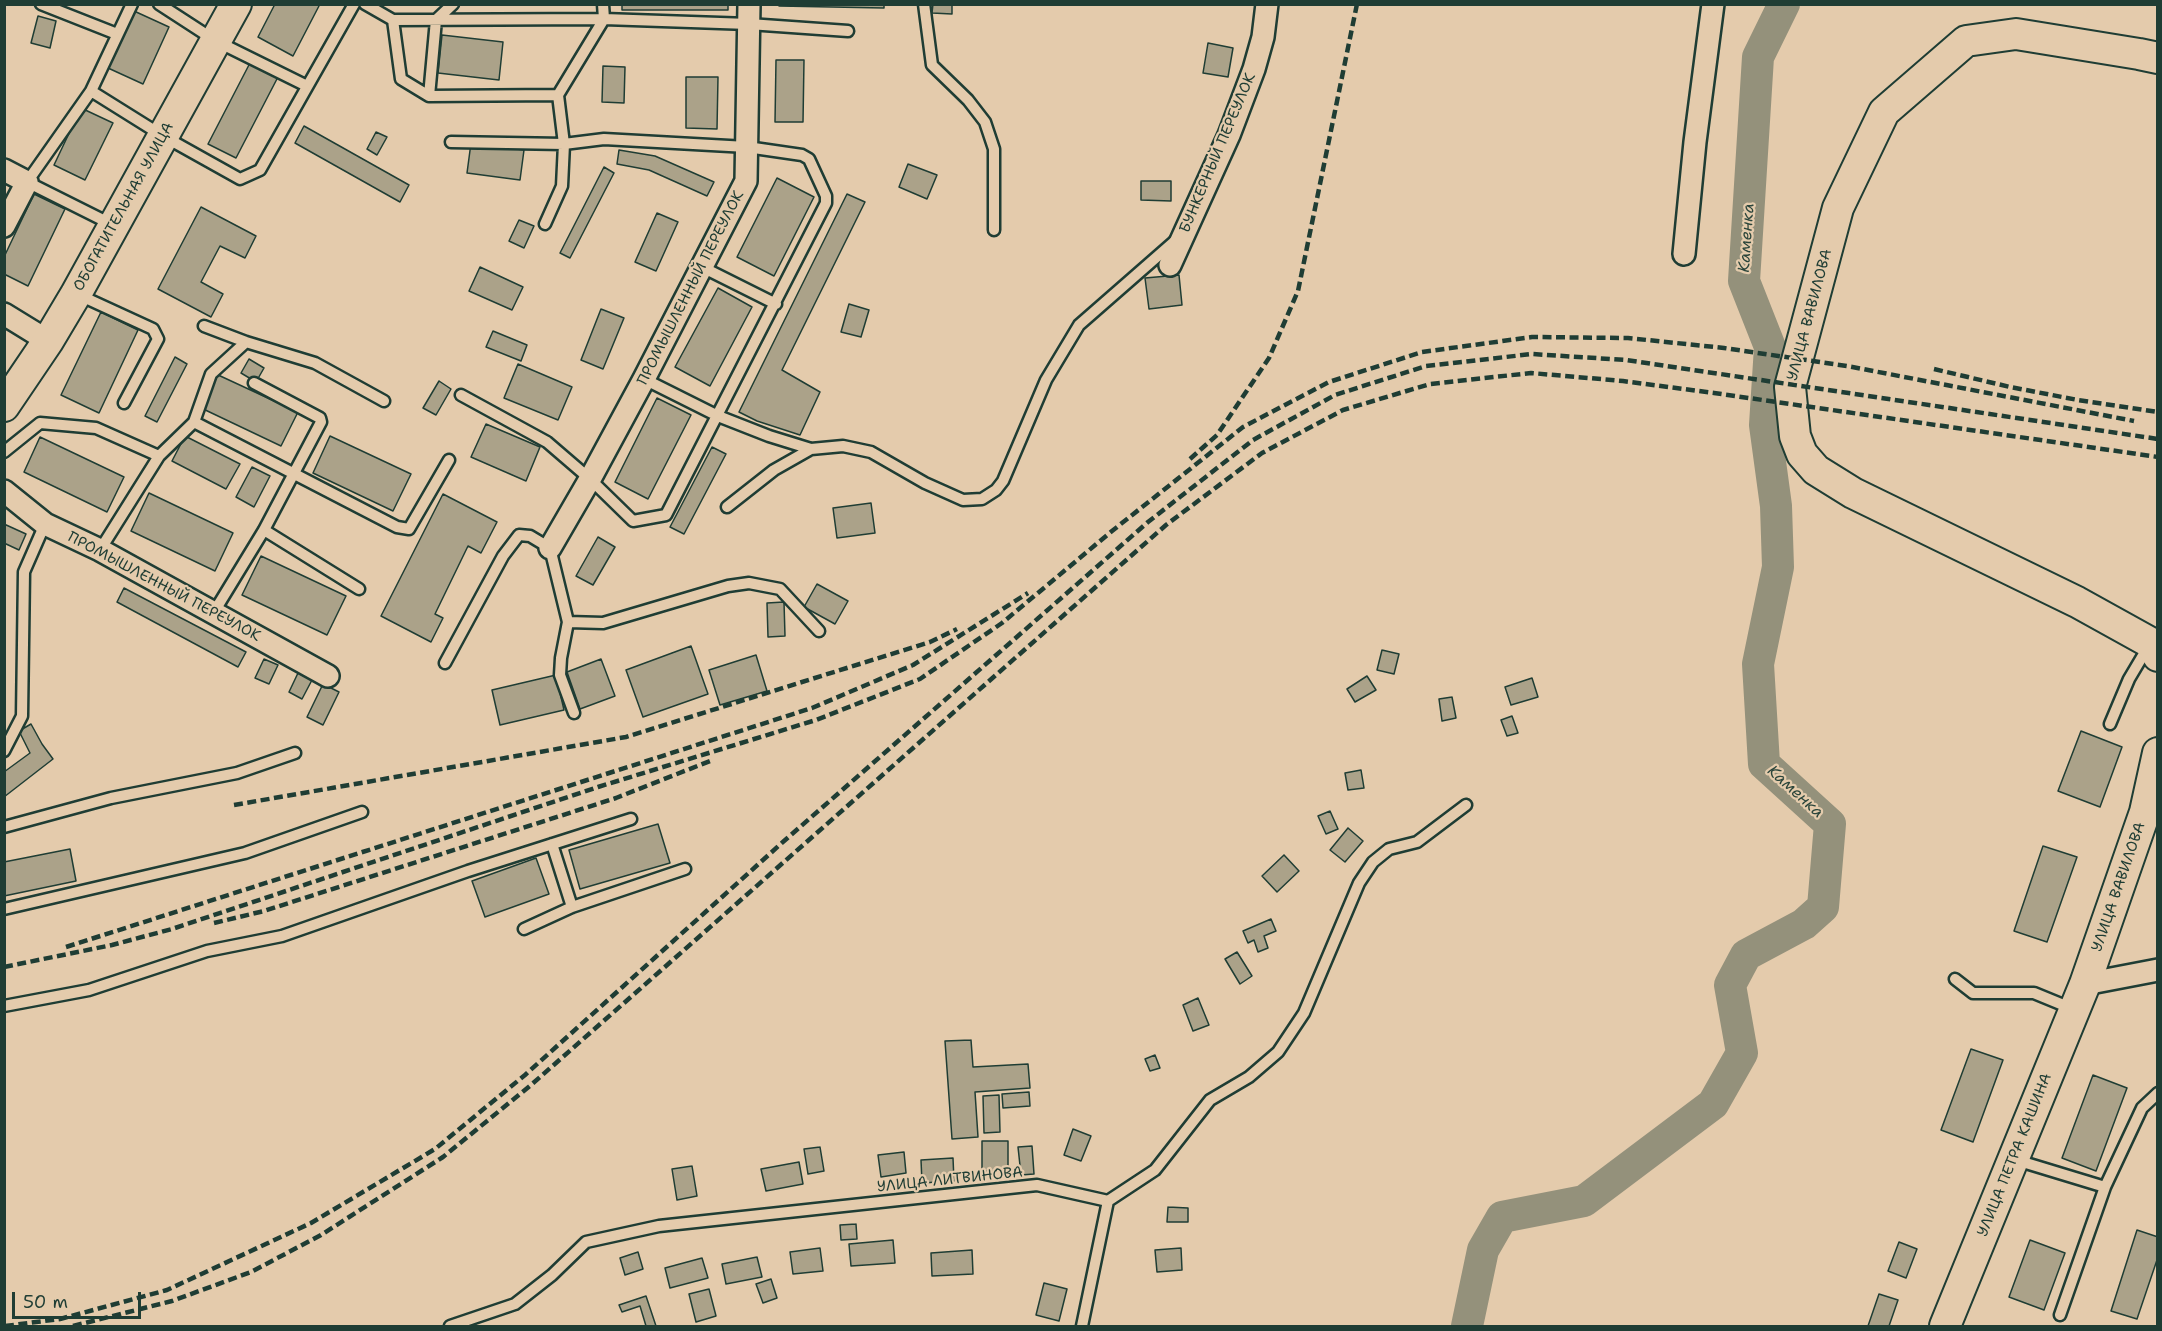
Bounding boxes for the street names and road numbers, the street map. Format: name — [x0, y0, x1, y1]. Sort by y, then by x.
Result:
street label: БУНКЕРНЫЙ ПЕРЕУЛОК — [1176, 70, 1260, 236]
street label: ОБОГАТИТЕЛЬНАЯ УЛИЦА — [70, 119, 178, 295]
street label: ПРОМЫШЛЕННЫЙ ПЕРЕУЛОК — [634, 188, 748, 388]
street label: УЛИЦА ВАВИЛОВА — [1784, 247, 1836, 383]
street label: ПРОМЫШЛЕННЫЙ ПЕРЕУЛОК — [64, 528, 264, 646]
street label: УЛИЦА ВАВИЛОВА — [2088, 820, 2150, 954]
street label: УЛИЦА ПЕТРА КАШИНА — [1974, 1071, 2056, 1239]
street label: УЛИЦА ЛИТВИНОВА — [876, 1163, 1024, 1197]

